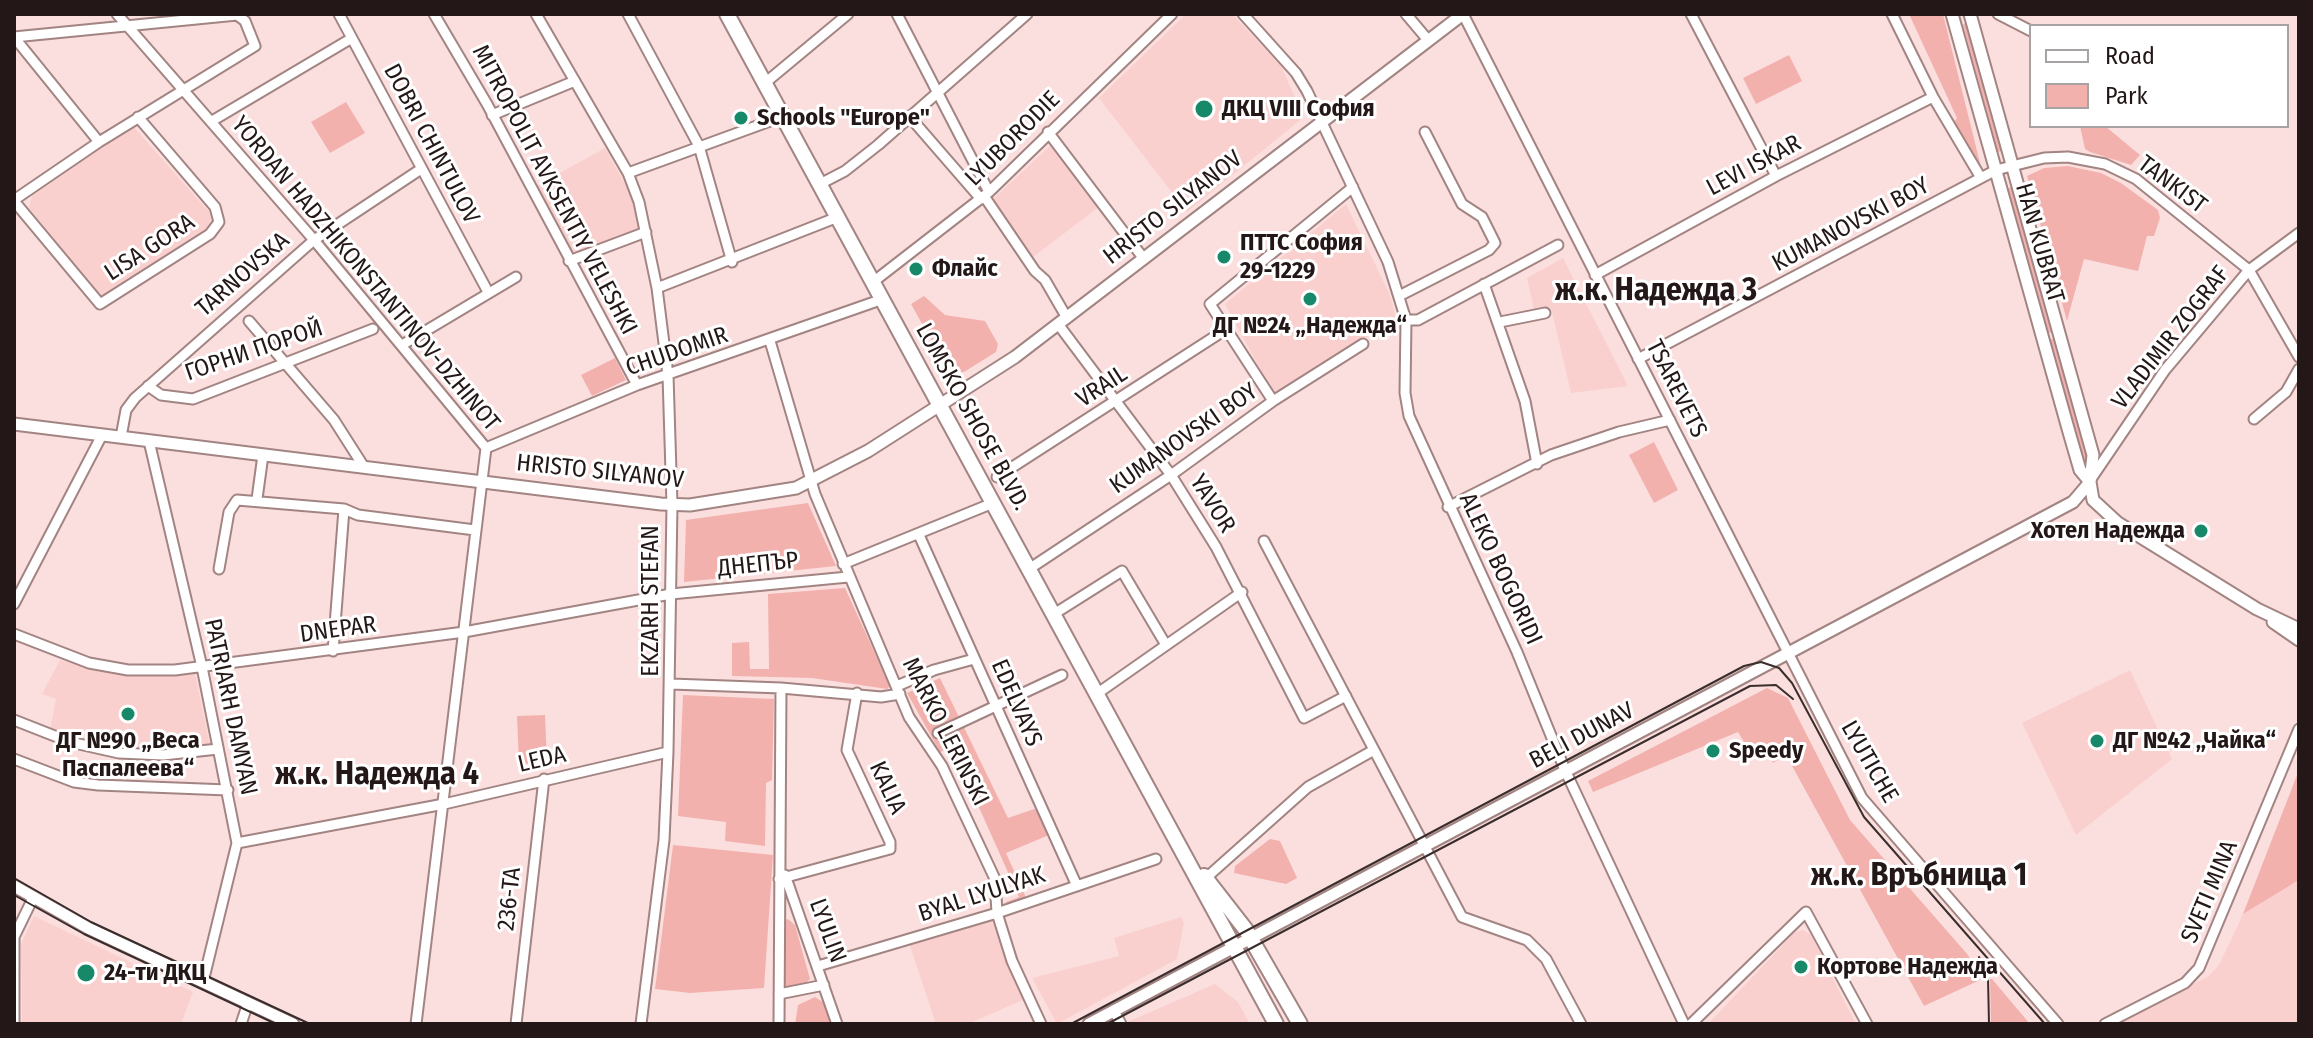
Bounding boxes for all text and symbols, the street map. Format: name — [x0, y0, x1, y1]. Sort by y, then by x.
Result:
legend — [2029, 24, 2289, 128]
street label: MITROPOLIT AVKSENTIY VELESHKI — [465, 40, 643, 340]
text: Road — [2105, 42, 2155, 70]
street label: DOBRI CHINTULOV — [377, 59, 485, 229]
text: Park — [2105, 82, 2148, 110]
street label: LYUBORODIE — [960, 86, 1066, 192]
place label: ДКЦ VIII София — [1222, 95, 1375, 123]
marker: ДКЦ VIII София — [1193, 98, 1215, 120]
place label: Schools "Europe" — [757, 104, 930, 132]
marker: Schools "Europe" — [732, 109, 750, 127]
street label: YORDAN HADZHIKONSTANTINOV-DZHINOT — [225, 111, 505, 437]
street label: LEVI ISKAR — [1702, 129, 1806, 203]
street label: HRISTO SILYANOV — [1098, 145, 1248, 271]
street label: TANKIST — [2132, 150, 2212, 220]
street label: KUMANOVSKI BOY — [1768, 172, 1934, 278]
street label: HAN KUBRAT — [2008, 180, 2070, 306]
street label: LISA GORA — [100, 208, 200, 288]
street label: TARNOVSKA — [190, 227, 296, 323]
place label: ПТТС София 29-1229 — [1240, 229, 1363, 285]
marker: ПТТС София 29-1229 — [1215, 248, 1233, 266]
place label: Флайс — [932, 255, 998, 283]
marker: Флайс — [907, 260, 925, 278]
street label: VLADIMIR ZOGRAF — [2106, 261, 2236, 415]
district label: ж.к. Надежда 3 — [1555, 272, 1757, 310]
marker: ДГ №24 „Надежда“ — [1301, 290, 1319, 308]
place label: ДГ №24 „Надежда“ — [1213, 312, 1407, 340]
street label: ГОРНИ ПОРОЙ — [181, 314, 327, 388]
street label: LOMSKO SHOSE BLVD. — [909, 318, 1035, 516]
street label: CHUDOMIR — [622, 321, 732, 383]
street label: TSAREVETS — [1639, 336, 1713, 442]
street label: VRAIL — [1071, 360, 1133, 414]
street label: KUMANOVSKI BOY — [1105, 377, 1263, 501]
street label: HRISTO SILYANOV — [515, 449, 685, 495]
street label: YAVOR — [1183, 470, 1241, 538]
street label: ALEKO BOGORIDI — [1452, 489, 1548, 649]
place label: Хотел Надежда — [2031, 517, 2185, 545]
marker: Хотел Надежда — [2192, 522, 2210, 540]
street label: EKZARH STEFAN — [637, 525, 665, 677]
street label: ДНЕПЪР — [716, 546, 800, 584]
street label: DNEPAR — [298, 610, 378, 650]
street label: PATRIARH DAMYAN — [197, 616, 263, 798]
street label: MARKO LERINSKI — [895, 653, 995, 811]
street label: EDELVAYS — [984, 655, 1048, 751]
street label: BELI DUNAV — [1525, 697, 1639, 775]
marker: ДГ №90 „Веса Паспалеева“ — [119, 705, 137, 723]
street label: LYUTICHE — [1834, 716, 1904, 808]
place label: ДГ №90 „Веса Паспалеева“ — [56, 727, 200, 783]
place label: ДГ №42 „Чайка“ — [2113, 727, 2276, 755]
marker: ДГ №42 „Чайка“ — [2088, 732, 2106, 750]
place label: Speedy — [1729, 737, 1803, 765]
street label: LEDA — [515, 741, 569, 779]
marker: Speedy — [1704, 742, 1722, 760]
district label: ж.к. Надежда 4 — [275, 756, 479, 794]
street label: KALIA — [862, 757, 912, 819]
street label: SVETI MINA — [2176, 836, 2244, 948]
district label: ж.к. Връбница 1 — [1811, 857, 2027, 895]
street label: BYAL LYULYAK — [915, 861, 1049, 929]
street label: 236-ТА — [492, 866, 528, 932]
street label: LYULIN — [802, 895, 852, 967]
place label: Кортове Надежда — [1817, 953, 1998, 981]
marker: Кортове Надежда — [1792, 958, 1810, 976]
place label: 24-ти ДКЦ — [104, 959, 206, 987]
marker: 24-ти ДКЦ — [75, 962, 97, 984]

